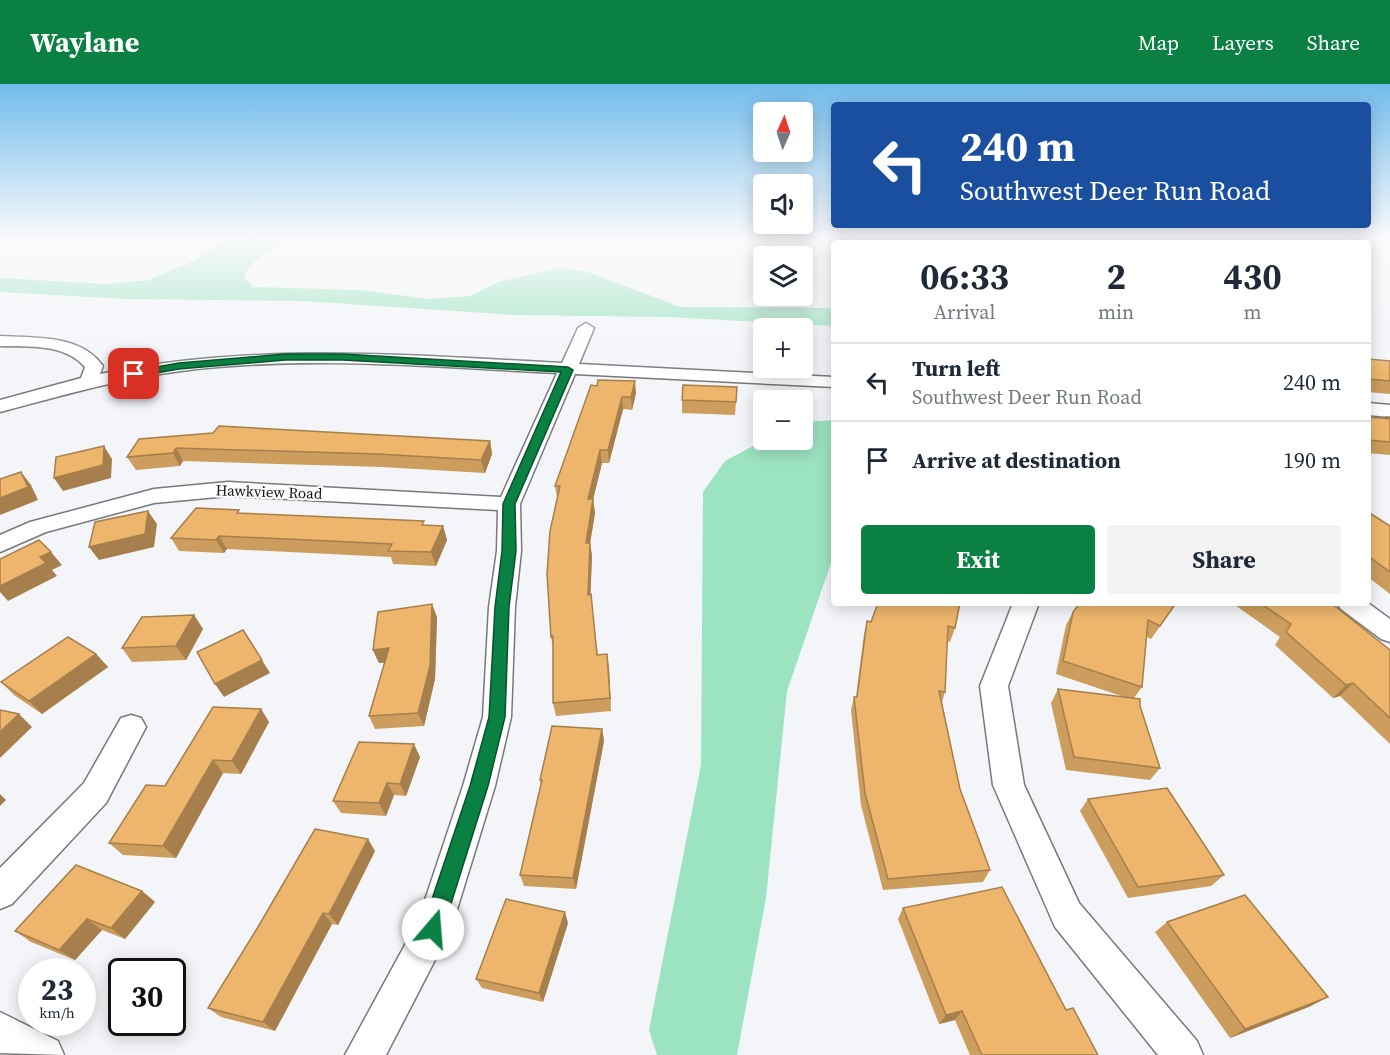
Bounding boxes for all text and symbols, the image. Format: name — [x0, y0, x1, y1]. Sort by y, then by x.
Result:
text: Waylane — [30, 23, 139, 61]
text: Map — [1138, 28, 1179, 57]
text: Layers — [1212, 28, 1274, 57]
text: Share — [1307, 28, 1360, 57]
north arrow — [753, 102, 813, 162]
map controls — [753, 102, 813, 450]
text: 240 m — [960, 117, 1075, 175]
icon: left — [861, 126, 939, 204]
text: Southwest Deer Run Road — [960, 172, 1270, 209]
button: sound — [753, 174, 813, 234]
button: layers — [753, 246, 813, 306]
text: 06:33 — [920, 252, 1009, 301]
text: 2 — [1106, 252, 1126, 301]
text: 430 — [1223, 252, 1282, 301]
text: Arrival — [934, 298, 995, 326]
text: min — [1098, 298, 1134, 326]
text: m — [1244, 298, 1262, 326]
button: + — [753, 318, 813, 378]
pin — [108, 348, 159, 399]
text: Turn left — [912, 353, 1000, 383]
icon: arrive — [117, 357, 150, 390]
icon: left — [861, 366, 894, 399]
text: 240 m — [1283, 367, 1341, 397]
text: Southwest Deer Run Road — [912, 383, 1142, 411]
button: − — [753, 390, 813, 450]
icon: arrive — [861, 444, 894, 477]
text: Arrive at destination — [912, 445, 1121, 475]
text: 190 m — [1283, 445, 1341, 475]
street label: Hawkview Road — [215, 479, 323, 504]
button: Exit — [861, 525, 1095, 594]
button: Share — [1107, 525, 1341, 594]
position arrow — [401, 897, 465, 961]
speed limit sign: 30 — [108, 958, 186, 1036]
text: 23 — [41, 969, 73, 1010]
text: km/h — [39, 1002, 75, 1023]

